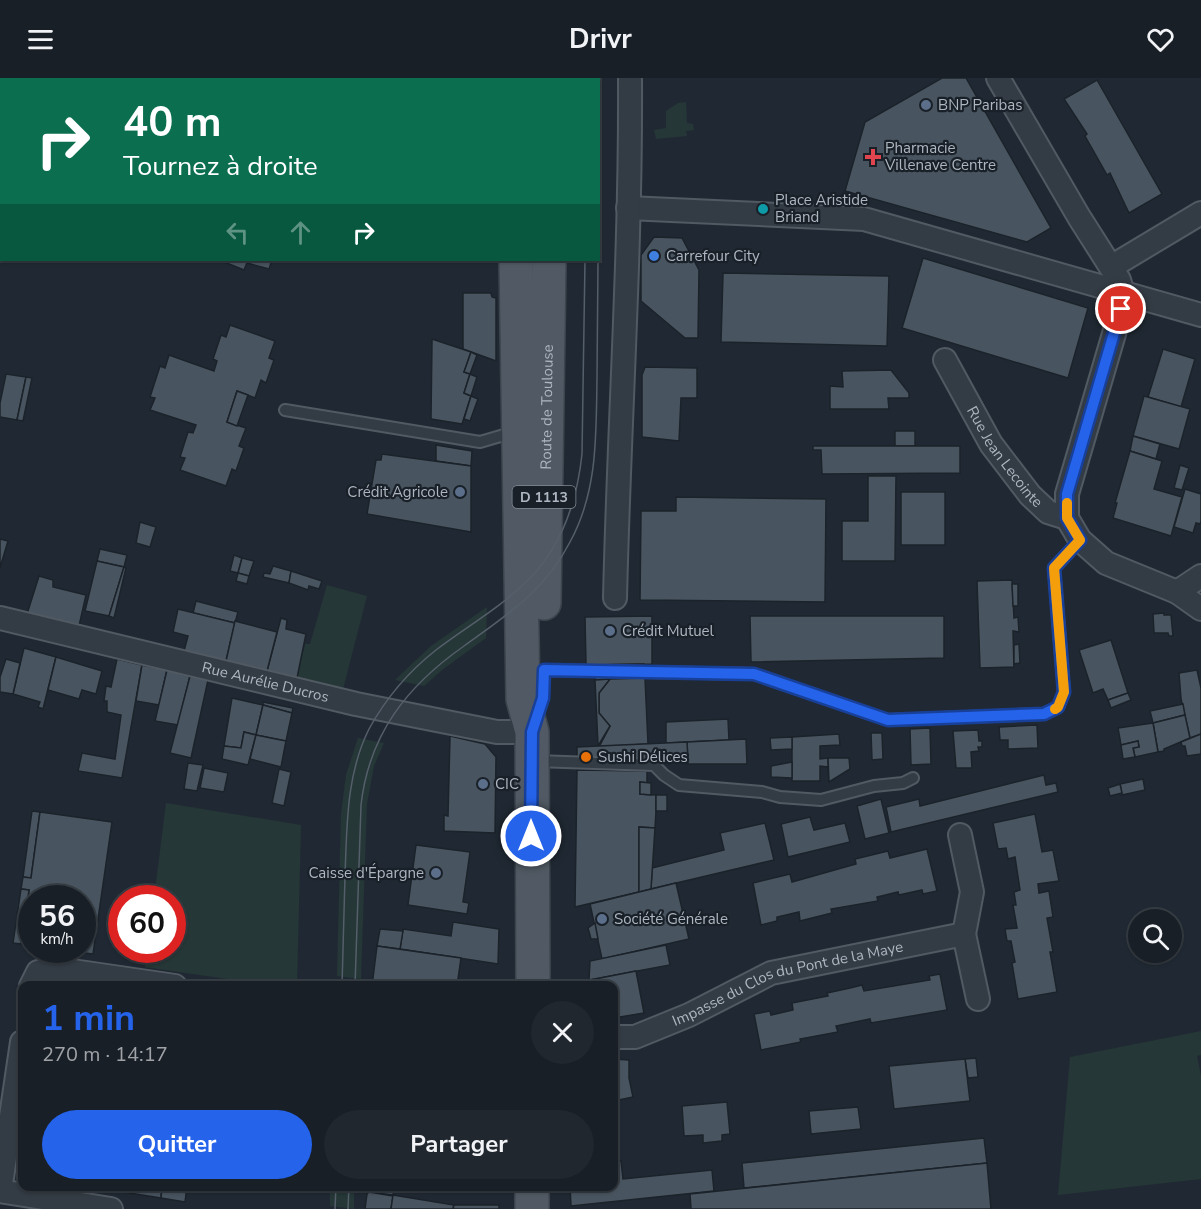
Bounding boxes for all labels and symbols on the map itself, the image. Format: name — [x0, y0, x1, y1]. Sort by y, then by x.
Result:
place label: BNP Paribas — [938, 95, 1022, 115]
marker: BNP Paribas — [919, 98, 933, 112]
place label: Pharmacie Villenave Centre — [884, 138, 996, 175]
marker: Pharmacie Villenave Centre — [866, 150, 880, 164]
place label: Place Aristide Briand — [775, 190, 868, 227]
marker: Place Aristide Briand — [756, 202, 770, 216]
place label: Carrefour City — [666, 246, 760, 266]
marker: Carrefour City — [647, 249, 661, 263]
pin — [1095, 283, 1146, 334]
street label: Route de Toulouse — [536, 344, 558, 470]
street label: Rue Jean Lecointe — [962, 403, 1047, 512]
place label: Crédit Agricole — [347, 482, 448, 502]
marker: Crédit Agricole — [453, 485, 467, 499]
road number: D 1113 — [512, 486, 576, 508]
place label: Crédit Mutuel — [622, 621, 715, 641]
marker: Crédit Mutuel — [603, 624, 617, 638]
street label: Rue Aurélie Ducros — [200, 657, 331, 707]
place label: Sushi Délices — [598, 747, 688, 767]
marker: Sushi Délices — [579, 750, 593, 764]
place label: CIC — [495, 774, 519, 794]
marker: CIC — [476, 777, 490, 791]
position arrow — [499, 804, 563, 868]
place label: Caisse d'Épargne — [308, 863, 424, 883]
marker: Caisse d'Épargne — [429, 866, 443, 880]
speed limit sign: 60 — [108, 885, 186, 963]
place label: Société Générale — [614, 909, 728, 929]
marker: Société Générale — [595, 912, 609, 926]
street label: Impasse du Clos du Pont de la Maye — [669, 937, 905, 1031]

